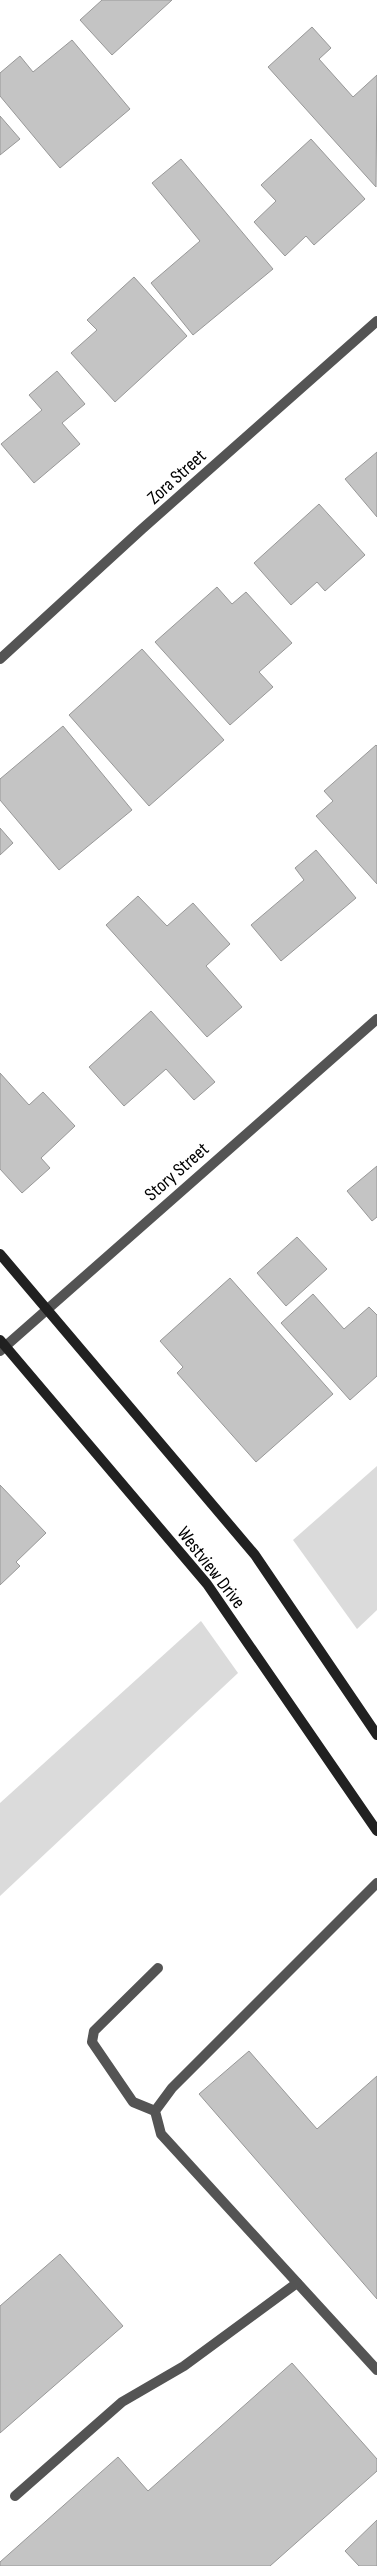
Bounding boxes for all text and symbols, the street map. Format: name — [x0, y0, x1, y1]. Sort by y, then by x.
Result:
street label: Zora Street — [143, 445, 211, 509]
street label: Story Street — [140, 1138, 214, 1206]
street label: Westview Drive — [172, 1522, 250, 1613]

